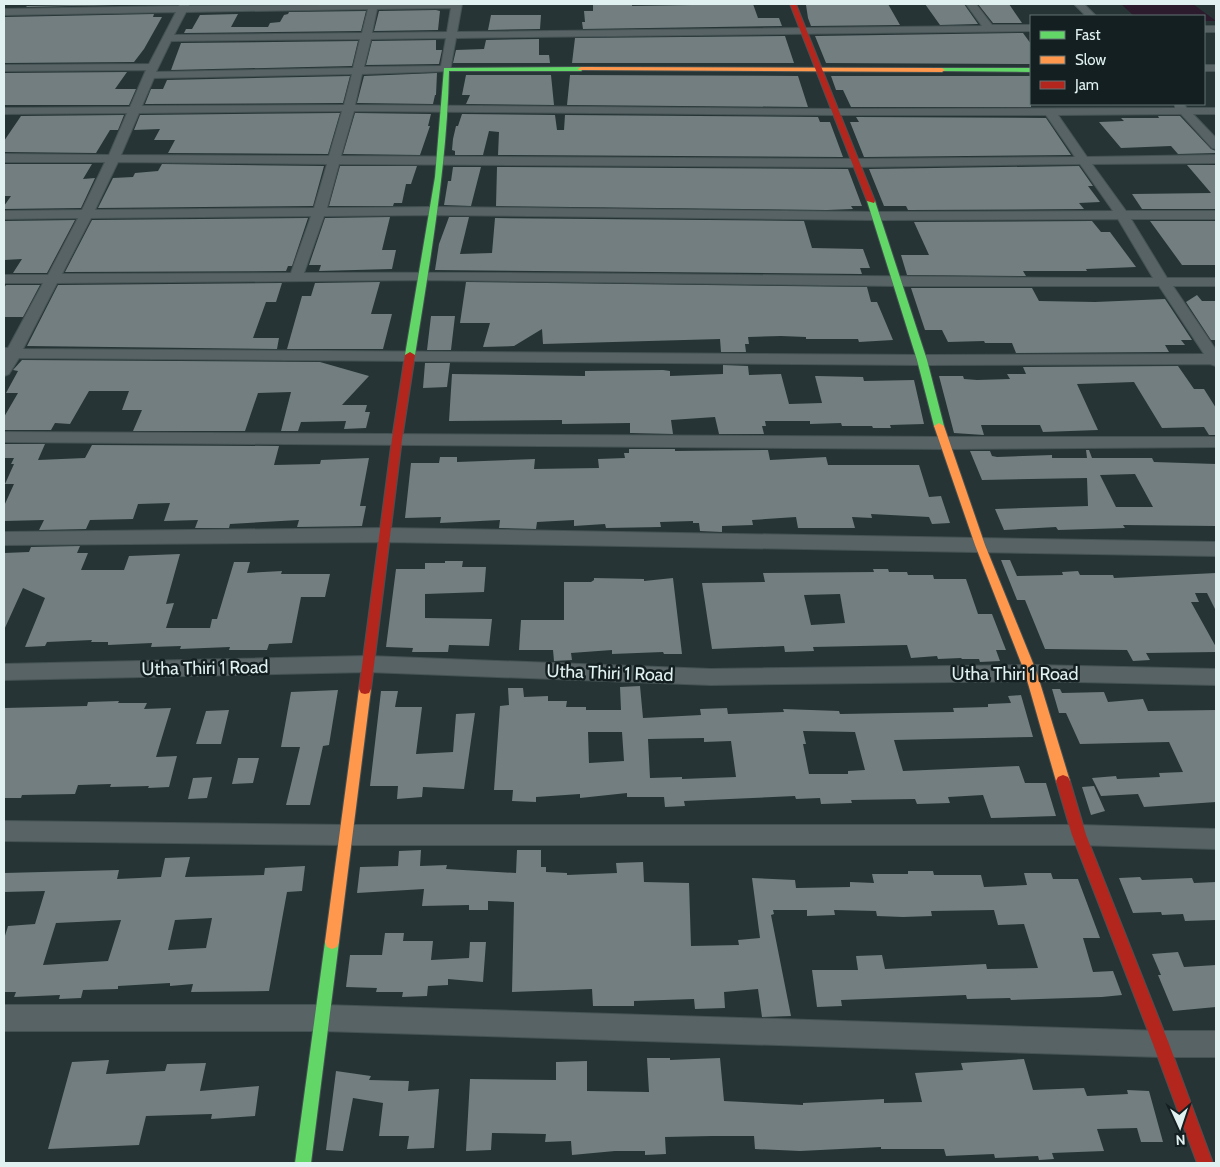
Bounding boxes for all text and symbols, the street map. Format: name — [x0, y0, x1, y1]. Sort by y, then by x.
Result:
legend — [1030, 15, 1205, 105]
text: Fast — [1075, 26, 1100, 44]
text: Slow — [1075, 51, 1106, 69]
text: Jam — [1074, 76, 1099, 94]
street label: Utha Thiri 1 Road — [141, 656, 269, 680]
street label: Utha Thiri 1 Road — [546, 660, 674, 686]
street label: Utha Thiri 1 Road — [952, 663, 1079, 685]
north arrow — [1155, 1102, 1205, 1152]
text: N — [1175, 1131, 1186, 1149]

